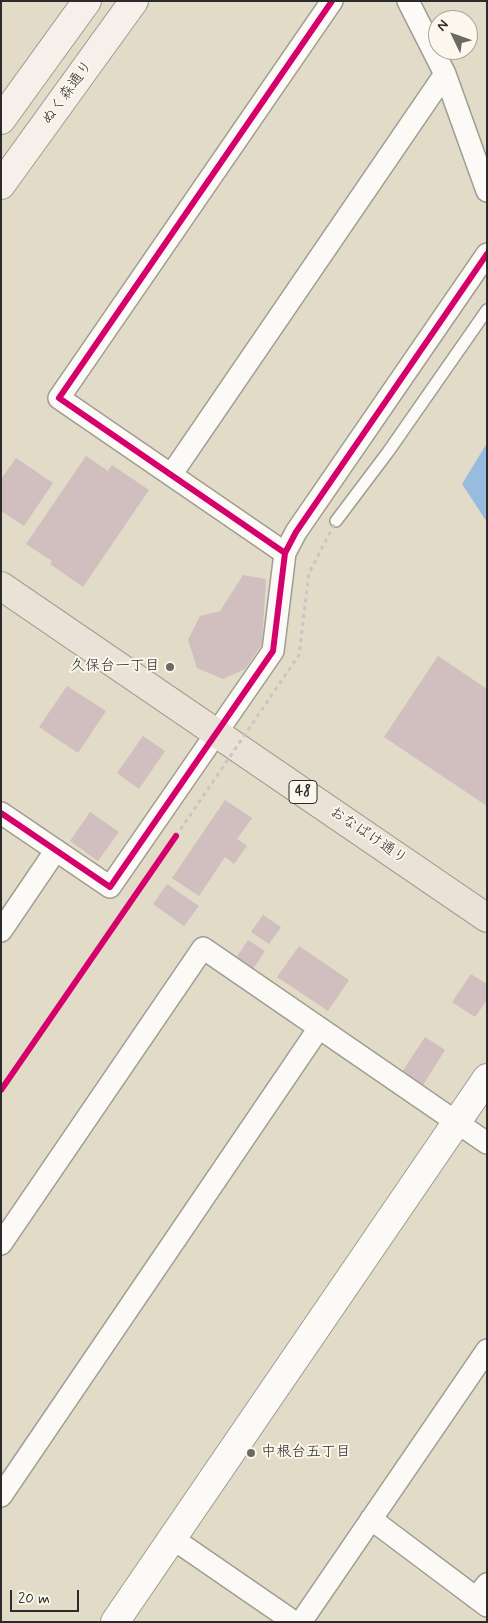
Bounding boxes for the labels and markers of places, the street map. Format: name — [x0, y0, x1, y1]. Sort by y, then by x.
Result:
place label: 久保台一丁目 — [70, 658, 160, 676]
marker: 久保台一丁目 — [164, 661, 176, 673]
place label: 中根台五丁目 — [261, 1444, 351, 1462]
marker: 中根台五丁目 — [245, 1447, 257, 1459]

